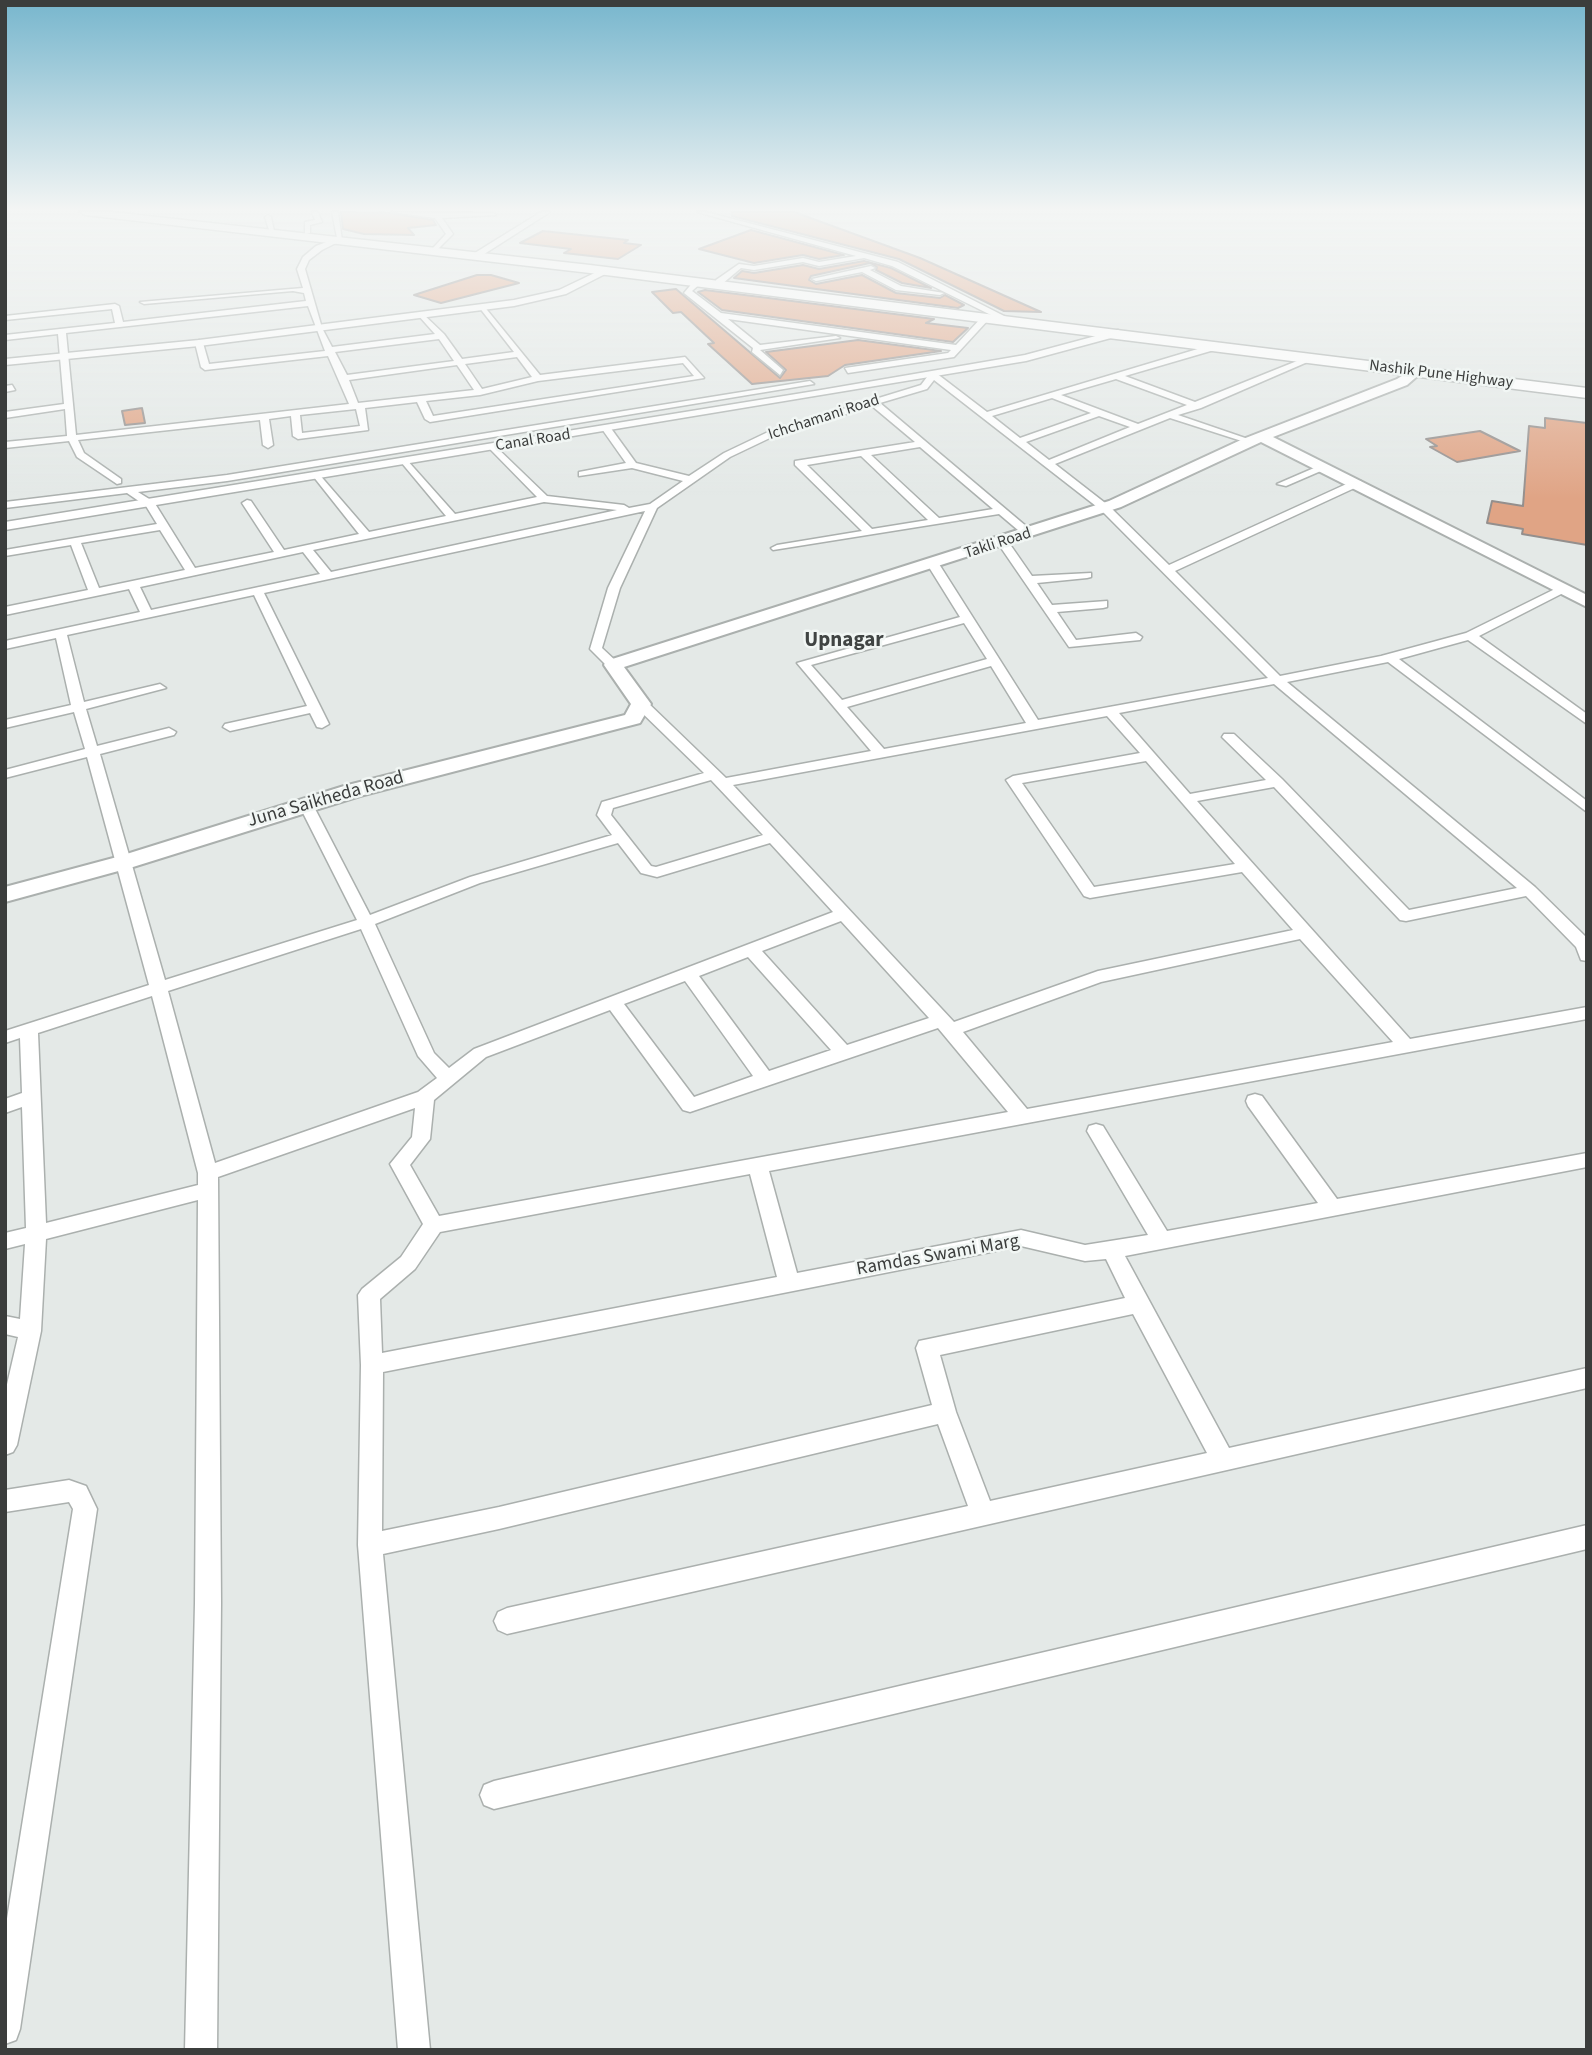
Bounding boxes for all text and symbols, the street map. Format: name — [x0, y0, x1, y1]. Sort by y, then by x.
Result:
street label: Nashik Pune Highway — [1368, 357, 1514, 393]
street label: Ichchamani Road — [766, 391, 882, 445]
street label: Canal Road — [494, 426, 572, 456]
street label: Takli Road — [962, 524, 1034, 564]
district label: Upnagar — [804, 628, 884, 654]
street label: Juna Saikheda Road — [245, 767, 407, 833]
street label: Ramdas Swami Marg — [855, 1230, 1021, 1282]

